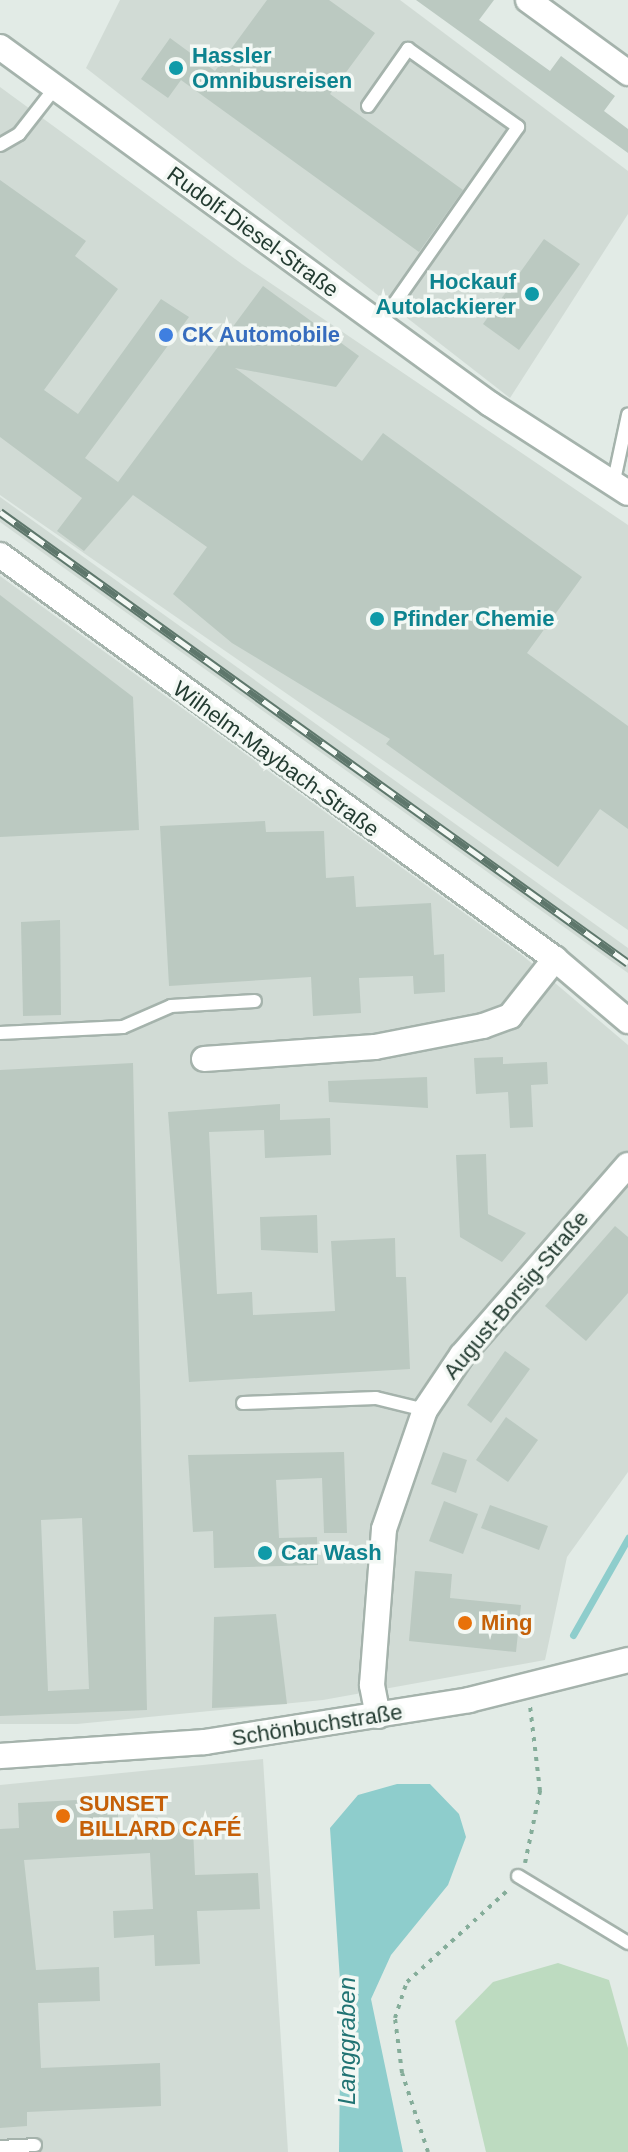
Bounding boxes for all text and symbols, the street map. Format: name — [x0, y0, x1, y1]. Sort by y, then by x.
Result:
place label: Hassler Omnibusreisen — [192, 42, 352, 94]
marker: Hassler Omnibusreisen — [167, 59, 185, 77]
street label: Rudolf-Diesel-Straße — [162, 161, 344, 303]
place label: Hockauf Autolackierer — [375, 268, 516, 320]
marker: Hockauf Autolackierer — [523, 285, 541, 303]
place label: CK Automobile — [182, 322, 341, 348]
marker: CK Automobile — [157, 326, 175, 344]
place label: Pfinder Chemie — [393, 606, 554, 632]
marker: Pfinder Chemie — [368, 610, 386, 628]
street label: Wilhelm-Maybach-Straße — [168, 675, 384, 843]
street label: August-Borsig-Straße — [438, 1205, 594, 1385]
place label: Car Wash — [281, 1540, 382, 1566]
marker: Car Wash — [256, 1544, 274, 1562]
place label: Ming — [481, 1610, 532, 1636]
marker: Ming — [456, 1614, 474, 1632]
street label: Schönbuchstraße — [230, 1698, 404, 1752]
place label: SUNSET BILLARD CAFÉ — [79, 1790, 242, 1842]
marker: SUNSET BILLARD CAFÉ — [54, 1807, 72, 1825]
water label: Langgraben — [333, 1977, 361, 2105]

